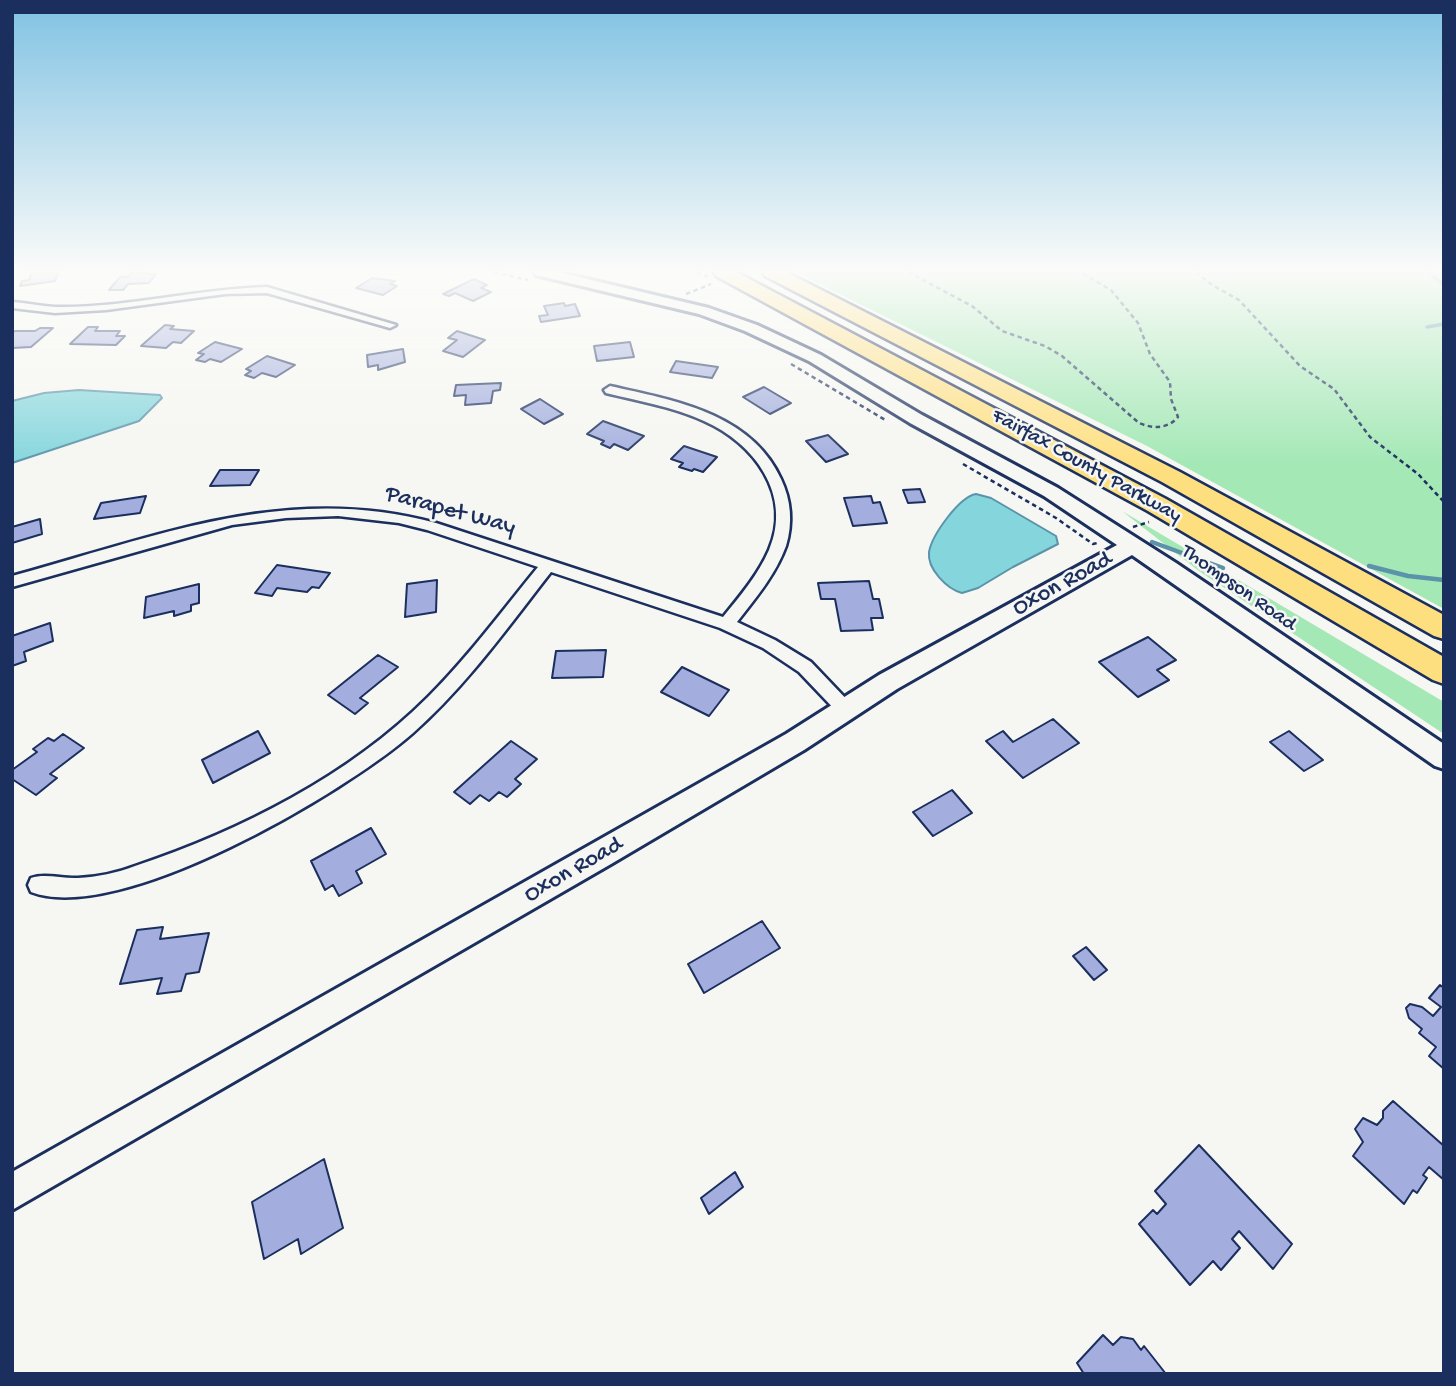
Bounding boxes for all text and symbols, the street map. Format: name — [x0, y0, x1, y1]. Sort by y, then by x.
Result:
street label: Fairfax County Parkway — [987, 404, 1185, 530]
street label: Parapet Way — [382, 481, 518, 543]
street label: Thompson Road — [1175, 540, 1301, 638]
street label: Oxon Road — [1008, 546, 1118, 624]
street label: Oxon Road — [520, 831, 628, 911]

